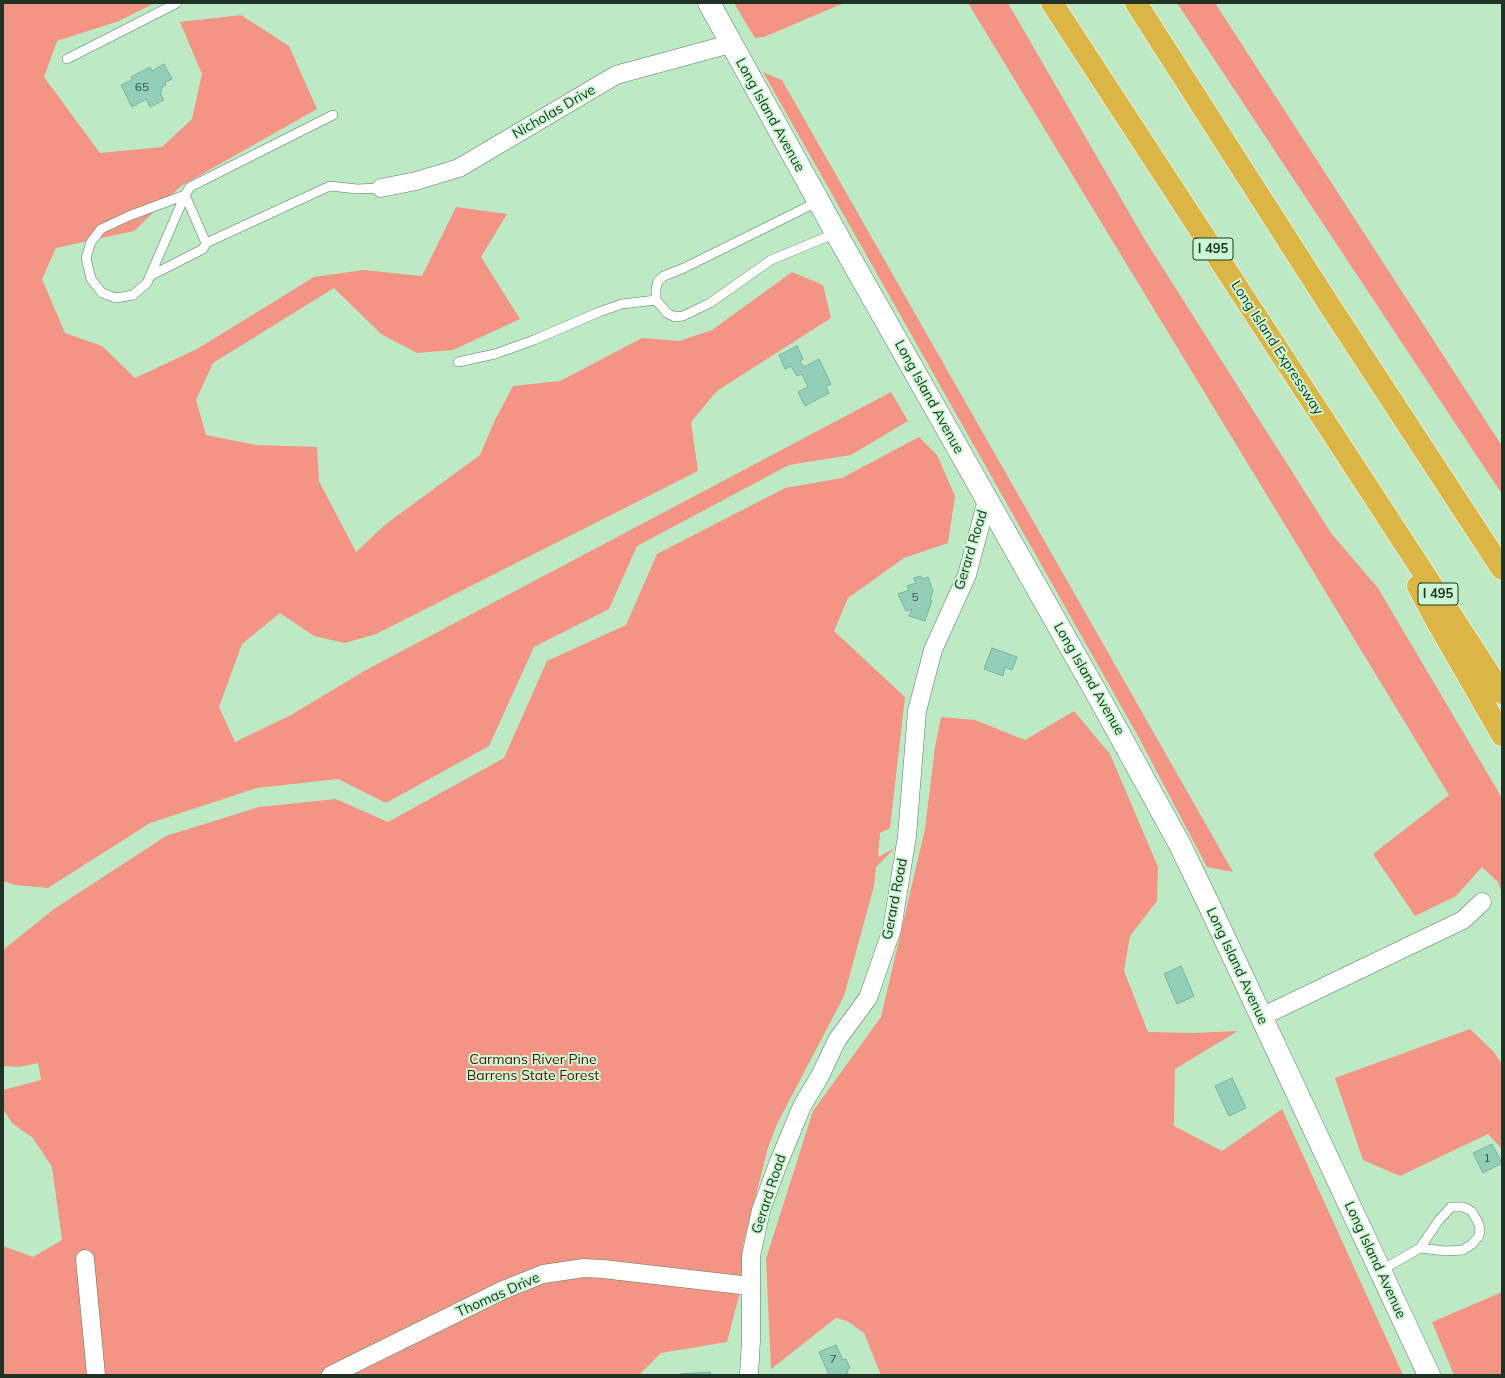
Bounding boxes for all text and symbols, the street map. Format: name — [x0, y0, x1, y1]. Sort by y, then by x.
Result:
street label: Long Island Avenue — [732, 55, 808, 175]
house number: 65 — [135, 80, 149, 94]
street label: Nicholas Drive — [510, 81, 598, 143]
road number: I 495 — [1193, 238, 1233, 260]
street label: Long Island Expressway — [1227, 278, 1327, 418]
street label: Long Island Avenue — [891, 337, 967, 457]
street label: Gerard Road — [951, 508, 991, 592]
road number: I 495 — [1418, 583, 1458, 605]
house number: 5 — [911, 590, 919, 604]
street label: Long Island Avenue — [1050, 620, 1128, 738]
street label: Gerard Road — [879, 857, 911, 941]
street label: Long Island Avenue — [1203, 905, 1271, 1027]
park label: Carmans River Pine Barrens State Forest — [467, 1052, 599, 1084]
house number: 1 — [1483, 1151, 1491, 1165]
street label: Gerard Road — [748, 1152, 790, 1236]
street label: Long Island Avenue — [1341, 1199, 1409, 1321]
street label: Thomas Drive — [454, 1269, 542, 1321]
house number: 7 — [829, 1352, 837, 1366]

